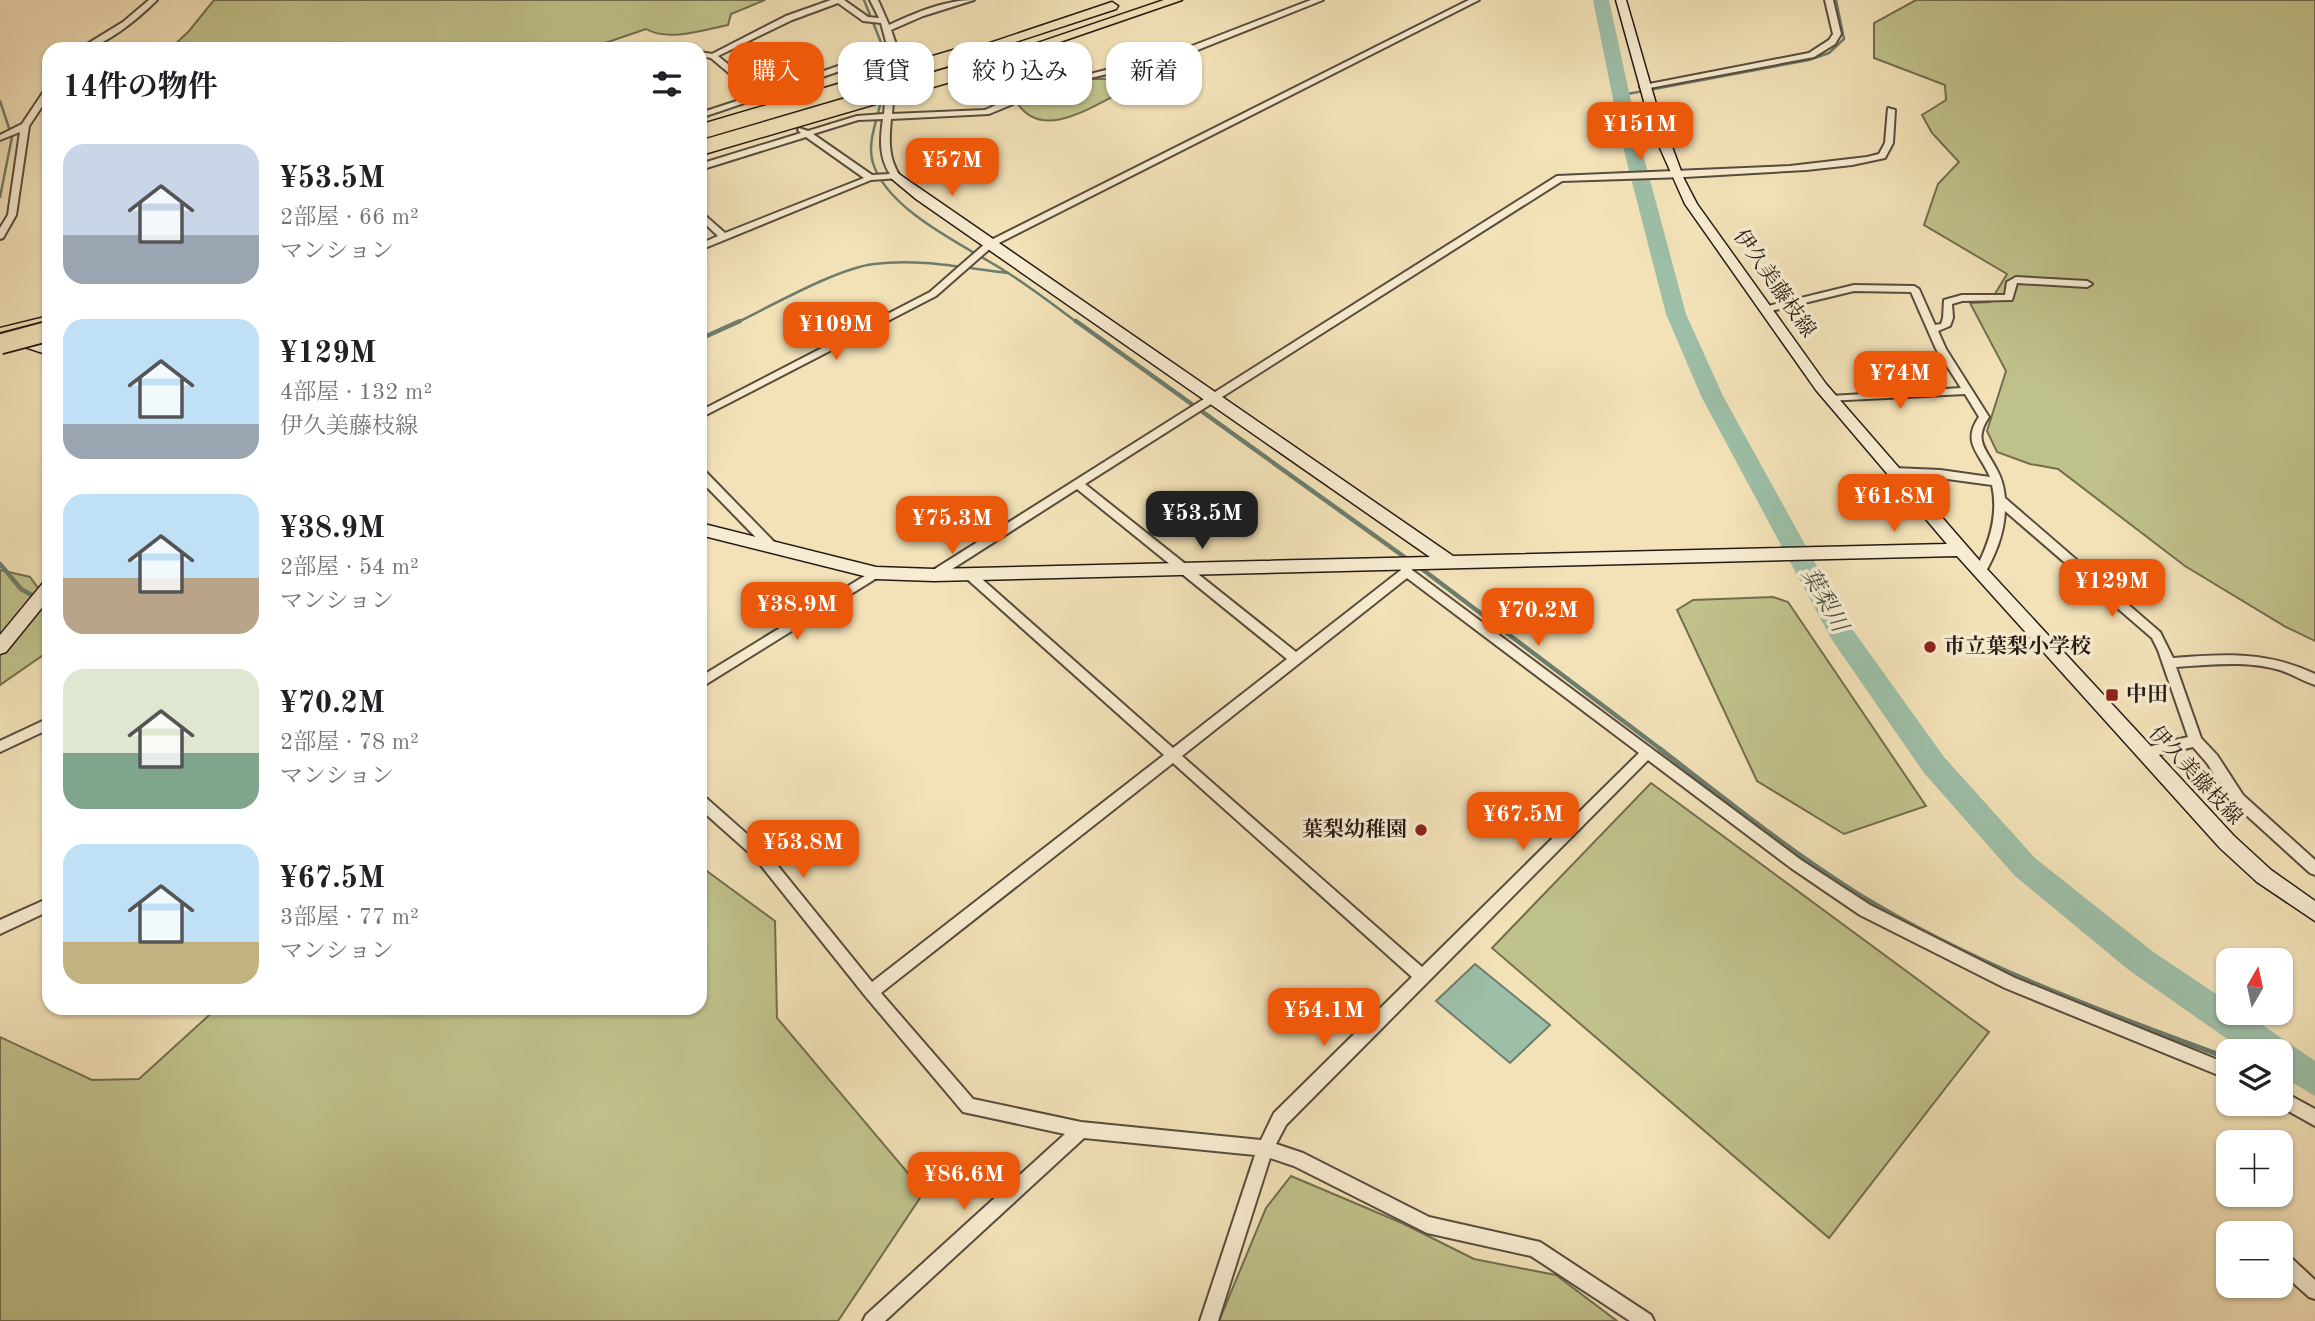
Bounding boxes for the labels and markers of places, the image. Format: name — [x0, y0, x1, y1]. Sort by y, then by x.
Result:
pin: ¥151M — [1591, 102, 1689, 162]
pin: ¥57M — [911, 138, 993, 198]
pin: ¥109M — [787, 302, 885, 362]
pin: ¥74M — [1859, 352, 1941, 411]
pin: ¥61.8M — [1837, 475, 1951, 534]
pin: ¥53.5M — [1145, 491, 1259, 551]
pin: ¥75.3M — [895, 496, 1009, 556]
pin: ¥129M — [2063, 560, 2161, 619]
pin: ¥38.9M — [740, 582, 854, 642]
pin: ¥70.2M — [1481, 588, 1595, 648]
place label: 市立葉梨小学校 — [1944, 634, 2091, 658]
marker: 市立葉梨小学校 — [1922, 639, 1938, 655]
place label: 中田 — [2126, 683, 2168, 706]
marker: 中田 — [2104, 687, 2120, 703]
pin: ¥67.5M — [1466, 792, 1580, 852]
place label: 葉梨幼稚園 — [1302, 817, 1407, 841]
pin: ¥53.8M — [746, 820, 860, 880]
marker: 葉梨幼稚園 — [1413, 822, 1429, 838]
pin: ¥54.1M — [1267, 988, 1381, 1048]
pin: ¥86.6M — [907, 1152, 1021, 1212]

